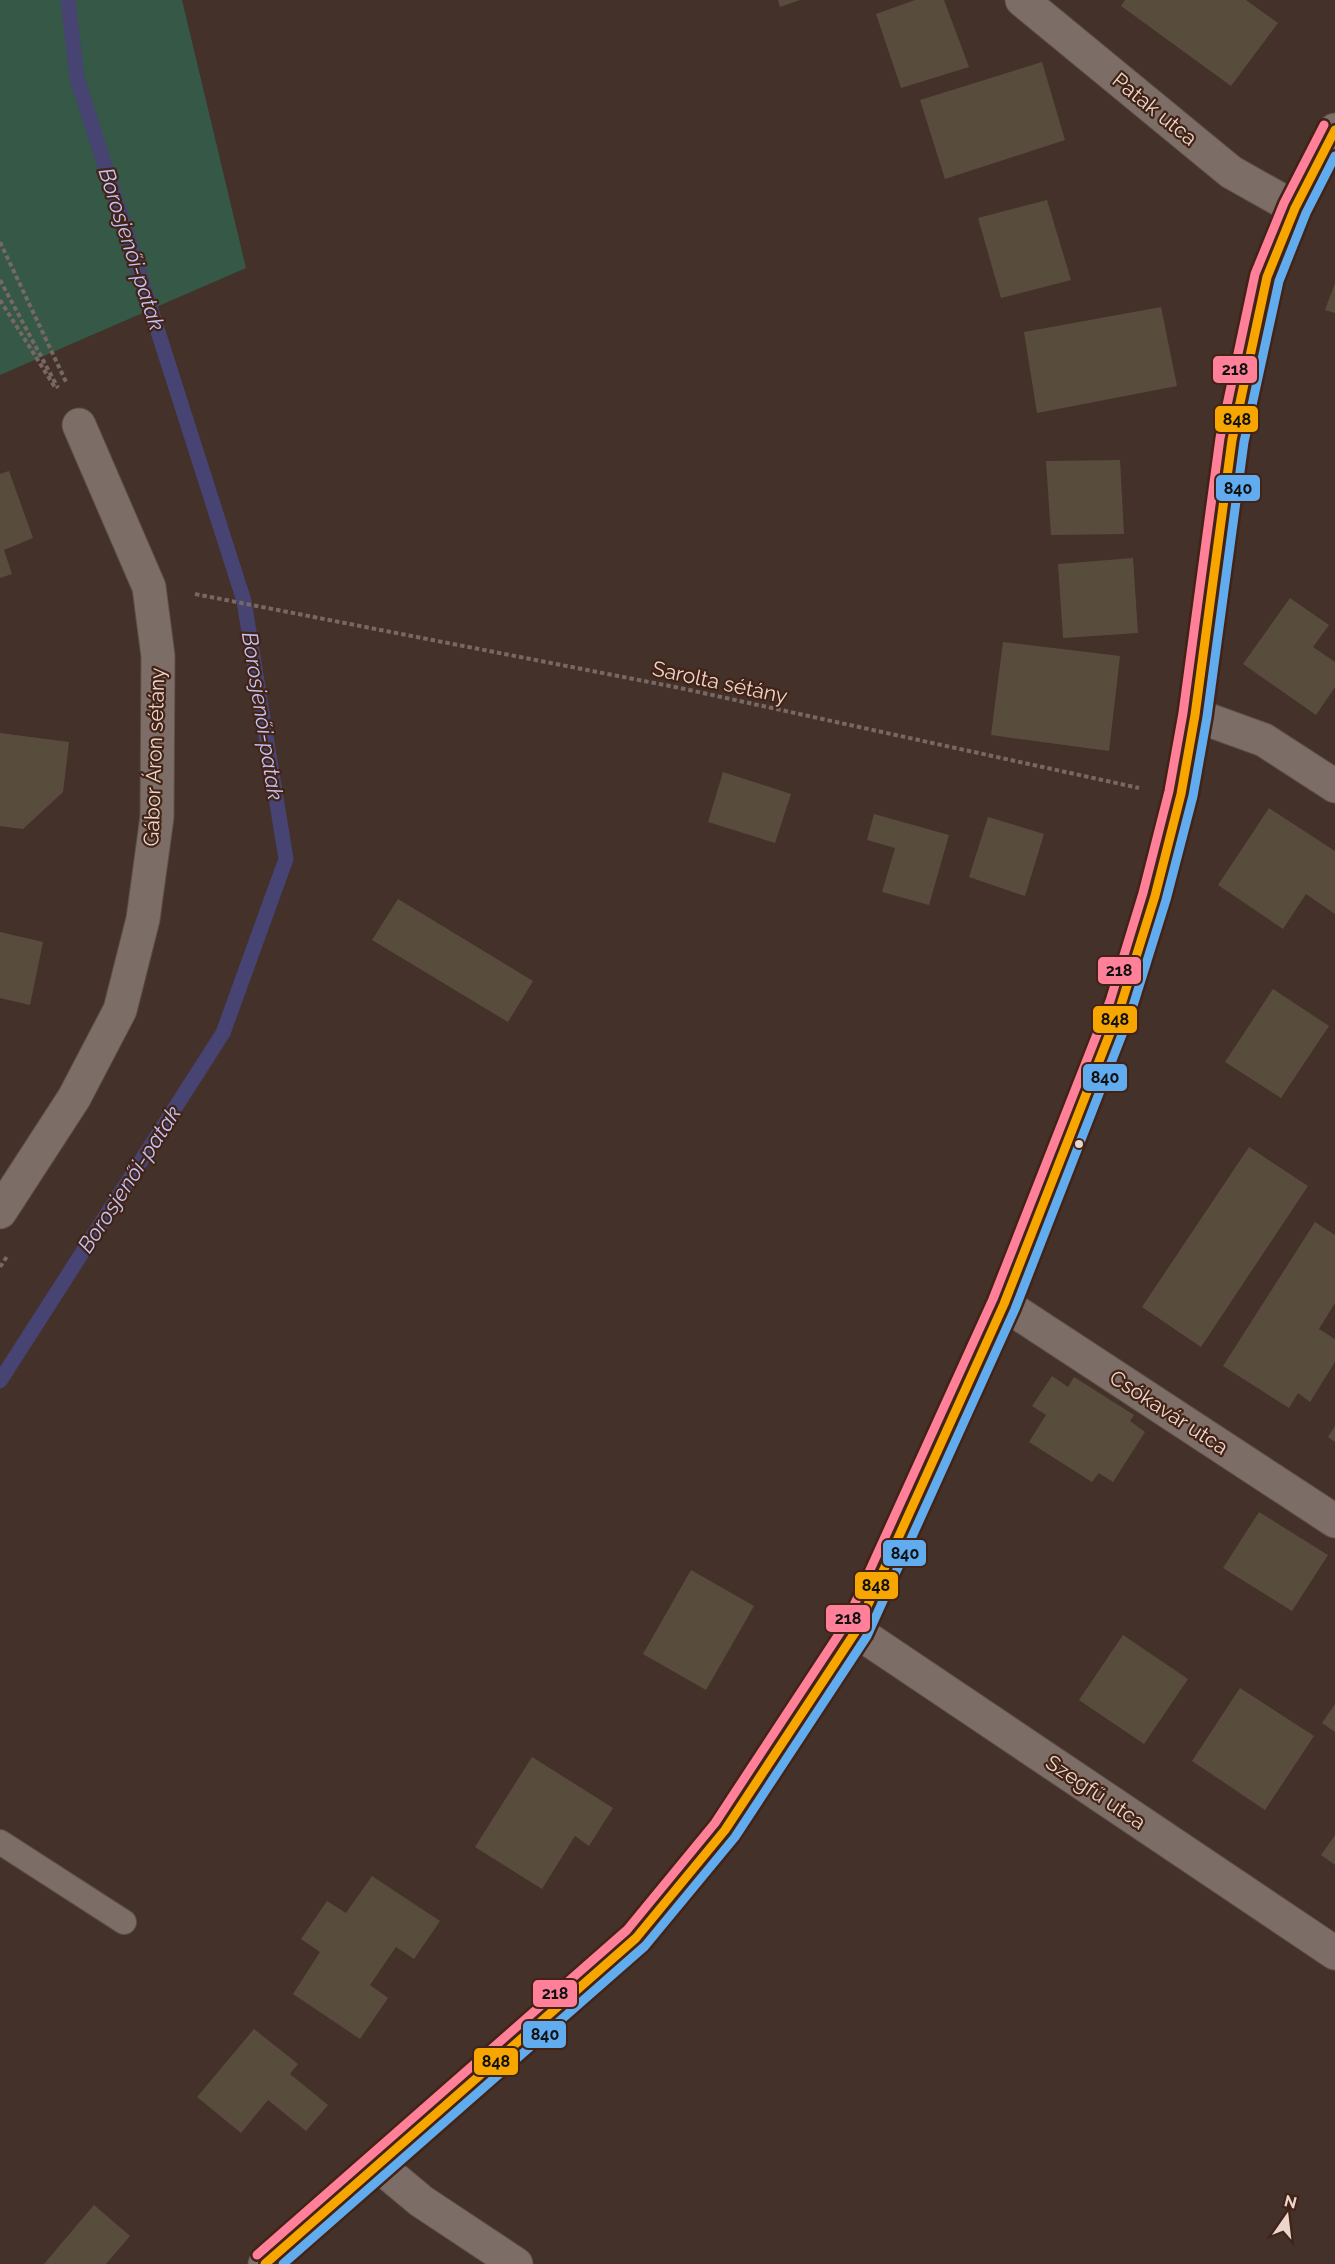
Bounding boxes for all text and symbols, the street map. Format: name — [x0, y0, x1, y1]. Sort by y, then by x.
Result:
street label: Patak utca — [1108, 67, 1202, 151]
water label: Borosjenői-patak — [93, 164, 171, 334]
line badge: 218 — [1212, 355, 1258, 384]
text: 218 — [1222, 360, 1248, 379]
line badge: 848 — [1214, 405, 1259, 433]
text: 848 — [1223, 410, 1251, 429]
line badge: 840 — [1215, 474, 1261, 502]
text: 840 — [1224, 479, 1252, 498]
water label: Borosjenői-patak — [237, 630, 289, 802]
street label: Sarolta sétány — [650, 655, 790, 709]
street label: Gábor Áron sétány — [138, 667, 170, 847]
line badge: 218 — [1097, 956, 1142, 985]
text: 218 — [1106, 961, 1132, 980]
line badge: 848 — [1092, 1005, 1138, 1034]
text: 848 — [1101, 1010, 1129, 1029]
line badge: 840 — [1082, 1063, 1128, 1092]
text: 840 — [1091, 1068, 1119, 1087]
water label: Borosjenői-patak — [72, 1100, 186, 1257]
unlabelled marker — [1073, 1138, 1085, 1150]
street label: Csókavár utca — [1105, 1364, 1233, 1460]
line badge: 840 — [882, 1539, 927, 1567]
text: 840 — [891, 1544, 919, 1563]
line badge: 848 — [854, 1571, 899, 1600]
text: 848 — [862, 1576, 890, 1595]
line badge: 218 — [825, 1604, 871, 1633]
text: 218 — [835, 1609, 861, 1628]
street label: Szegfű utca — [1041, 1749, 1151, 1835]
line badge: 218 — [532, 1979, 578, 2008]
text: 218 — [542, 1984, 568, 2003]
line badge: 840 — [522, 2020, 567, 2049]
text: 840 — [531, 2025, 559, 2044]
line badge: 848 — [473, 2047, 519, 2076]
text: 848 — [482, 2052, 510, 2071]
north arrow — [1257, 2186, 1317, 2246]
text: N — [1282, 2191, 1299, 2213]

